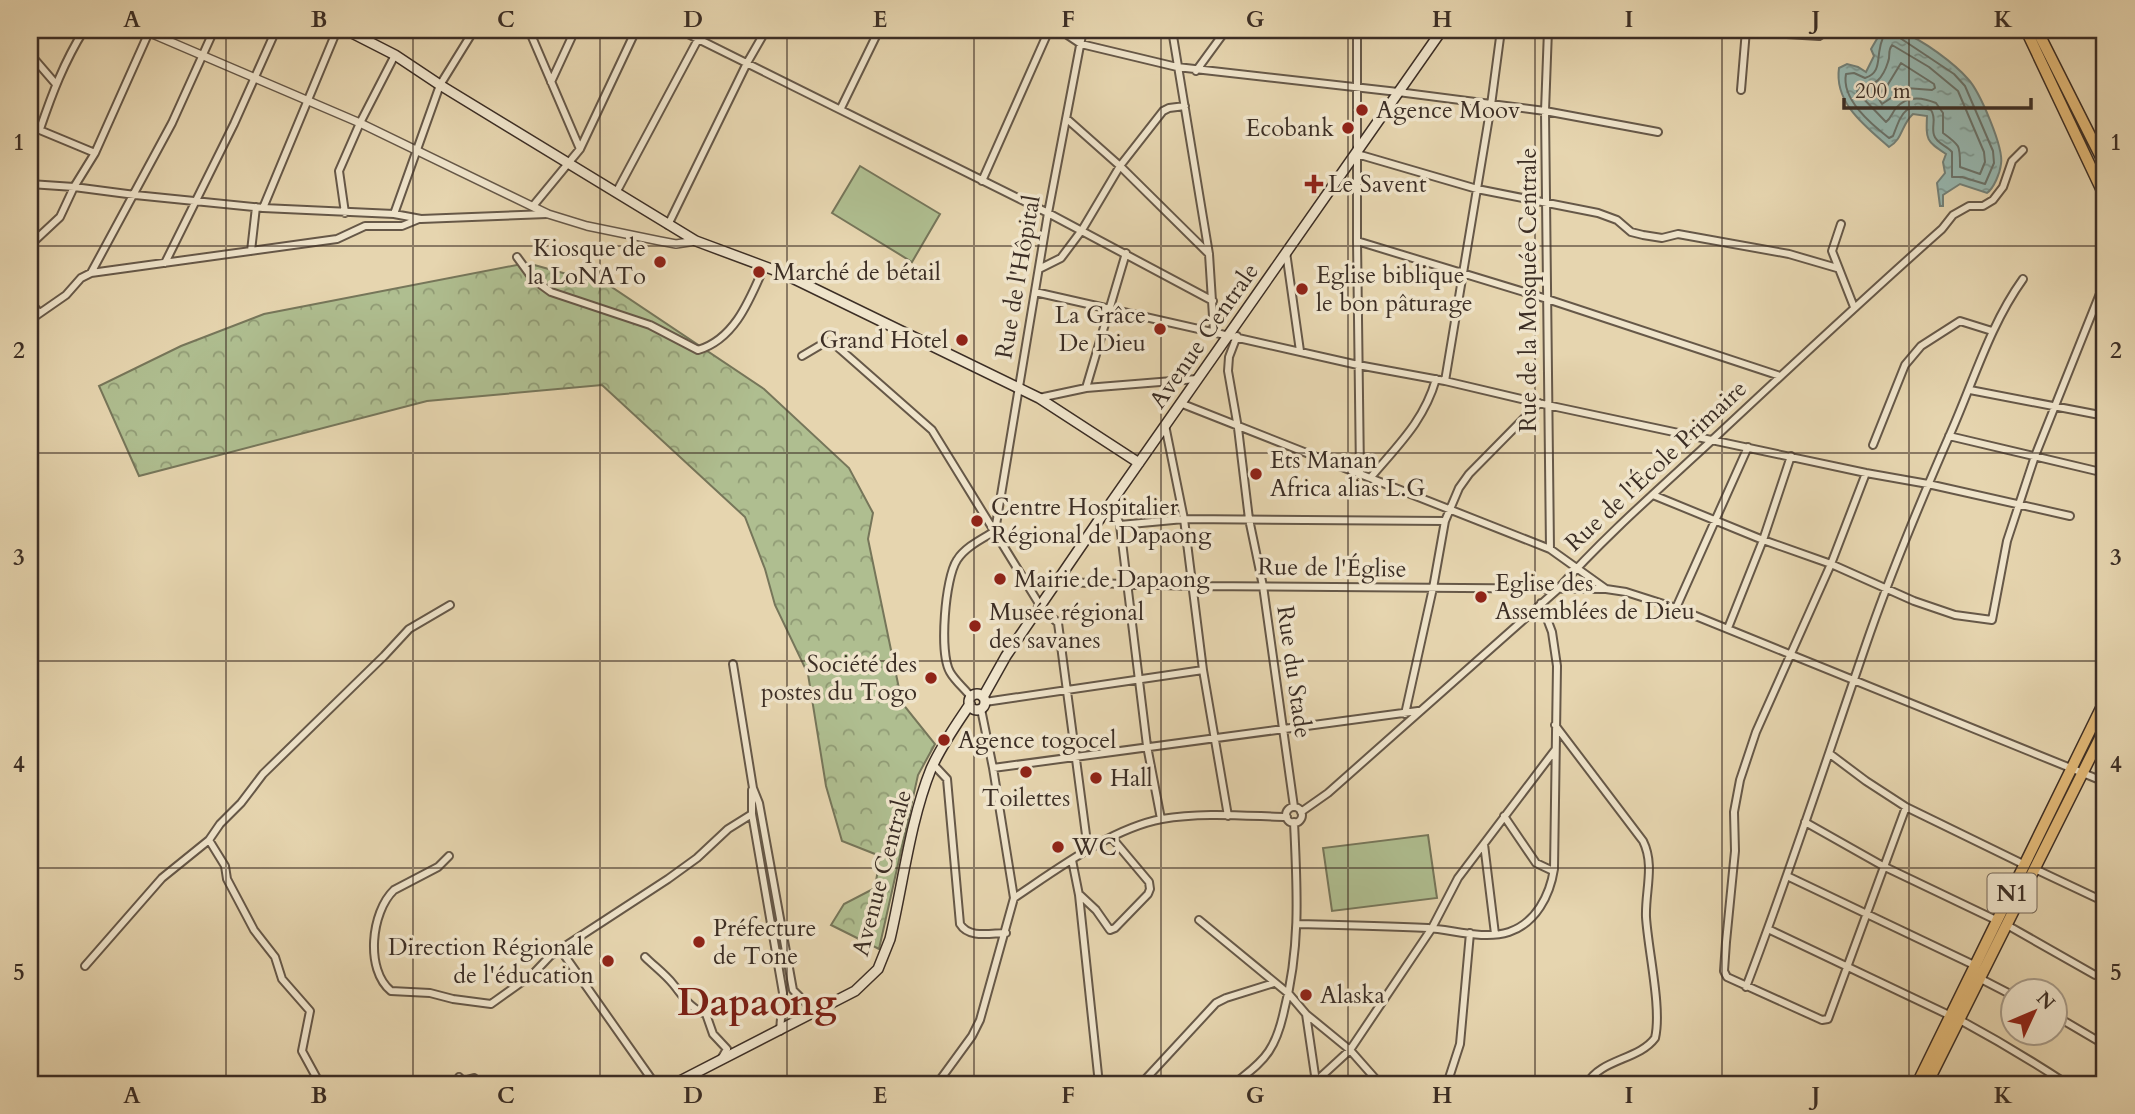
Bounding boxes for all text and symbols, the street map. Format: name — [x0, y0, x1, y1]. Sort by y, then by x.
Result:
text: A — [123, 4, 141, 35]
text: B — [311, 4, 327, 35]
text: C — [497, 4, 515, 35]
text: D — [683, 4, 703, 35]
text: E — [873, 4, 887, 35]
text: F — [1061, 4, 1075, 35]
text: G — [1246, 4, 1265, 35]
text: H — [1432, 4, 1452, 35]
text: I — [1625, 4, 1633, 35]
text: J — [1809, 4, 1820, 35]
text: K — [1994, 4, 2013, 35]
scale bar — [1844, 66, 2032, 110]
text: 200 m — [1855, 77, 1911, 106]
place label: Agence Moov — [1376, 94, 1521, 127]
marker: Agence Moov — [1354, 102, 1370, 118]
place label: Ecobank — [1246, 112, 1334, 145]
marker: Ecobank — [1340, 120, 1356, 136]
text: 1 — [13, 127, 25, 158]
text: 1 — [2110, 127, 2122, 158]
street label: Rue de la Mosquée Centrale — [1512, 148, 1545, 432]
place label: Le Savent — [1328, 168, 1427, 201]
marker: Le Savent — [1306, 176, 1322, 192]
street label: Rue de l'Hôpital — [987, 193, 1049, 361]
place label: Kiosque de la LoNATo — [527, 232, 646, 293]
marker: Kiosque de la LoNATo — [652, 254, 668, 270]
place label: Marché de bétail — [773, 256, 941, 289]
street label: Avenue Centrale — [1141, 257, 1267, 415]
place label: Eglise biblique le bon pâturage — [1316, 259, 1473, 320]
marker: Marché de bétail — [751, 264, 767, 280]
marker: Eglise biblique le bon pâturage — [1294, 281, 1310, 297]
place label: La Grâce De Dieu — [1055, 299, 1146, 360]
marker: La Grâce De Dieu — [1152, 321, 1168, 337]
place label: Grand Hotel — [819, 324, 948, 357]
marker: Grand Hotel — [954, 332, 970, 348]
text: 2 — [13, 335, 25, 366]
text: 2 — [2110, 335, 2122, 366]
street label: Rue de l'École Primaire — [1558, 373, 1754, 559]
place label: Ets Manan Africa alias L.G — [1270, 444, 1425, 505]
marker: Ets Manan Africa alias L.G — [1248, 466, 1264, 482]
place label: Centre Hospitalier Régional de Dapaong — [991, 491, 1212, 552]
marker: Centre Hospitalier Régional de Dapaong — [969, 513, 985, 529]
text: 3 — [13, 542, 25, 573]
text: 3 — [2110, 542, 2122, 573]
street label: Rue de l'Église — [1257, 550, 1407, 586]
place label: Mairie de Dapaong — [1014, 563, 1210, 596]
place label: Eglise des Assemblées de Dieu — [1495, 567, 1695, 628]
marker: Mairie de Dapaong — [992, 571, 1008, 587]
marker: Eglise des Assemblées de Dieu — [1473, 589, 1489, 605]
place label: Musée régional des savanes — [989, 596, 1144, 657]
street label: Rue du Stade — [1268, 604, 1320, 740]
marker: Musée régional des savanes — [967, 618, 983, 634]
place label: Société des postes du Togo — [761, 648, 917, 709]
marker: Société des postes du Togo — [923, 670, 939, 686]
place label: Agence togocel — [958, 724, 1116, 757]
marker: Agence togocel — [936, 732, 952, 748]
text: 4 — [13, 749, 25, 780]
text: 4 — [2110, 749, 2122, 780]
place label: Hall — [1110, 762, 1153, 795]
marker: Toilettes — [1018, 764, 1034, 780]
marker: Hall — [1088, 770, 1104, 786]
place label: Toilettes — [982, 782, 1070, 815]
street label: Avenue Centrale — [844, 786, 920, 960]
place label: WC — [1071, 831, 1117, 864]
marker: WC — [1050, 839, 1066, 855]
road number: N1 — [1988, 874, 2036, 912]
place label: Préfecture de Tone — [713, 912, 816, 973]
place label: Direction Régionale de l'éducation — [388, 931, 594, 992]
marker: Préfecture de Tone — [691, 934, 707, 950]
marker: Direction Régionale de l'éducation — [600, 953, 616, 969]
text: 5 — [13, 957, 25, 988]
text: 5 — [2110, 957, 2122, 988]
district label: Dapaong — [677, 977, 837, 1029]
north arrow — [1998, 978, 2068, 1048]
place label: Alaska — [1320, 979, 1385, 1012]
text: N — [2030, 986, 2061, 1016]
marker: Alaska — [1298, 987, 1314, 1003]
text: A — [123, 1080, 141, 1111]
text: B — [311, 1080, 327, 1111]
text: C — [497, 1080, 515, 1111]
text: D — [683, 1080, 703, 1111]
text: E — [873, 1080, 887, 1111]
text: F — [1061, 1080, 1075, 1111]
text: G — [1246, 1080, 1265, 1111]
text: H — [1432, 1080, 1452, 1111]
text: I — [1625, 1080, 1633, 1111]
text: J — [1809, 1080, 1820, 1111]
text: K — [1994, 1080, 2013, 1111]

